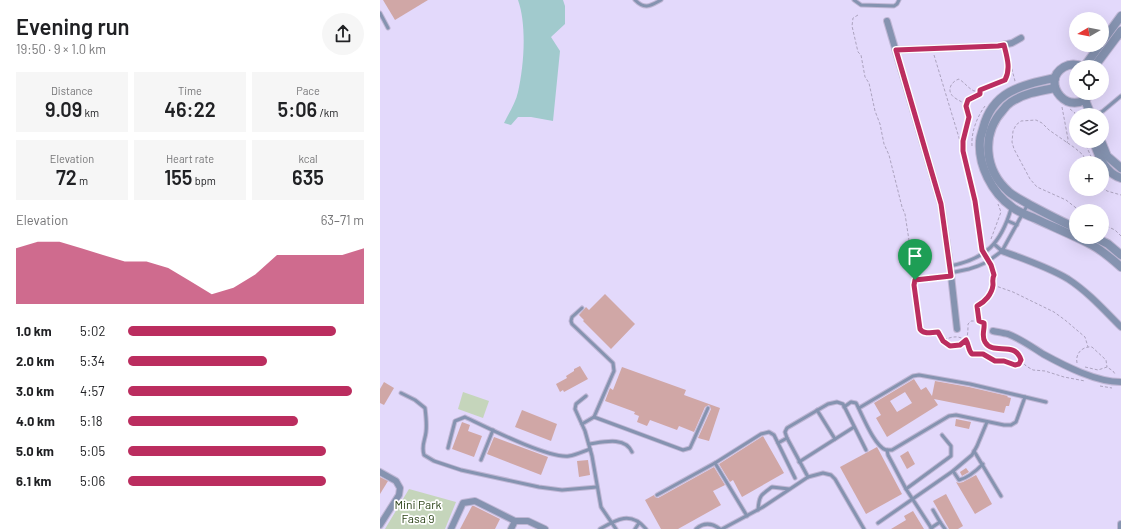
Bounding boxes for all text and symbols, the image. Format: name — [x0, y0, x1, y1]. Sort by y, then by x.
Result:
north arrow — [1069, 12, 1109, 52]
map controls — [1069, 12, 1109, 244]
text: Evening run — [16, 13, 130, 39]
button: share — [322, 13, 364, 55]
text: 19:50 · 9 × 1.0 km — [16, 41, 106, 57]
button: locate — [1069, 60, 1109, 100]
text: Distance — [51, 84, 93, 97]
text: Time — [178, 84, 202, 97]
text: Pace — [296, 84, 320, 97]
text: 9.09 — [45, 97, 82, 121]
text: 46:22 — [164, 97, 216, 121]
text: 5:06 — [278, 97, 317, 121]
text: km — [82, 106, 99, 119]
text: /km — [317, 106, 338, 119]
button: layers — [1069, 108, 1109, 148]
text: Elevation — [50, 152, 94, 165]
text: Heart rate — [166, 152, 214, 165]
text: kcal — [298, 152, 318, 165]
button: + — [1069, 156, 1109, 196]
text: 72 — [56, 165, 77, 189]
text: 155 — [164, 165, 192, 189]
text: 635 — [292, 165, 324, 189]
text: m — [77, 174, 88, 187]
text: bpm — [192, 174, 216, 187]
button: − — [1069, 204, 1109, 244]
text: Elevation — [16, 212, 68, 228]
text: 63–71 m — [321, 212, 364, 228]
pin — [898, 239, 932, 280]
icon: arrive — [904, 245, 926, 267]
text: 1.0 km — [16, 323, 52, 339]
text: 5:02 — [80, 323, 105, 339]
text: 2.0 km — [16, 353, 54, 369]
text: 5:34 — [80, 353, 105, 369]
text: 3.0 km — [16, 383, 54, 399]
text: 4:57 — [80, 383, 104, 399]
text: 4.0 km — [16, 413, 55, 429]
text: 5:18 — [80, 413, 102, 429]
text: 5.0 km — [16, 443, 54, 459]
text: 5:05 — [80, 443, 105, 459]
text: 6.1 km — [16, 473, 51, 489]
text: 5:06 — [80, 473, 105, 489]
park label: Mini Park Fasa 9 — [394, 497, 442, 525]

